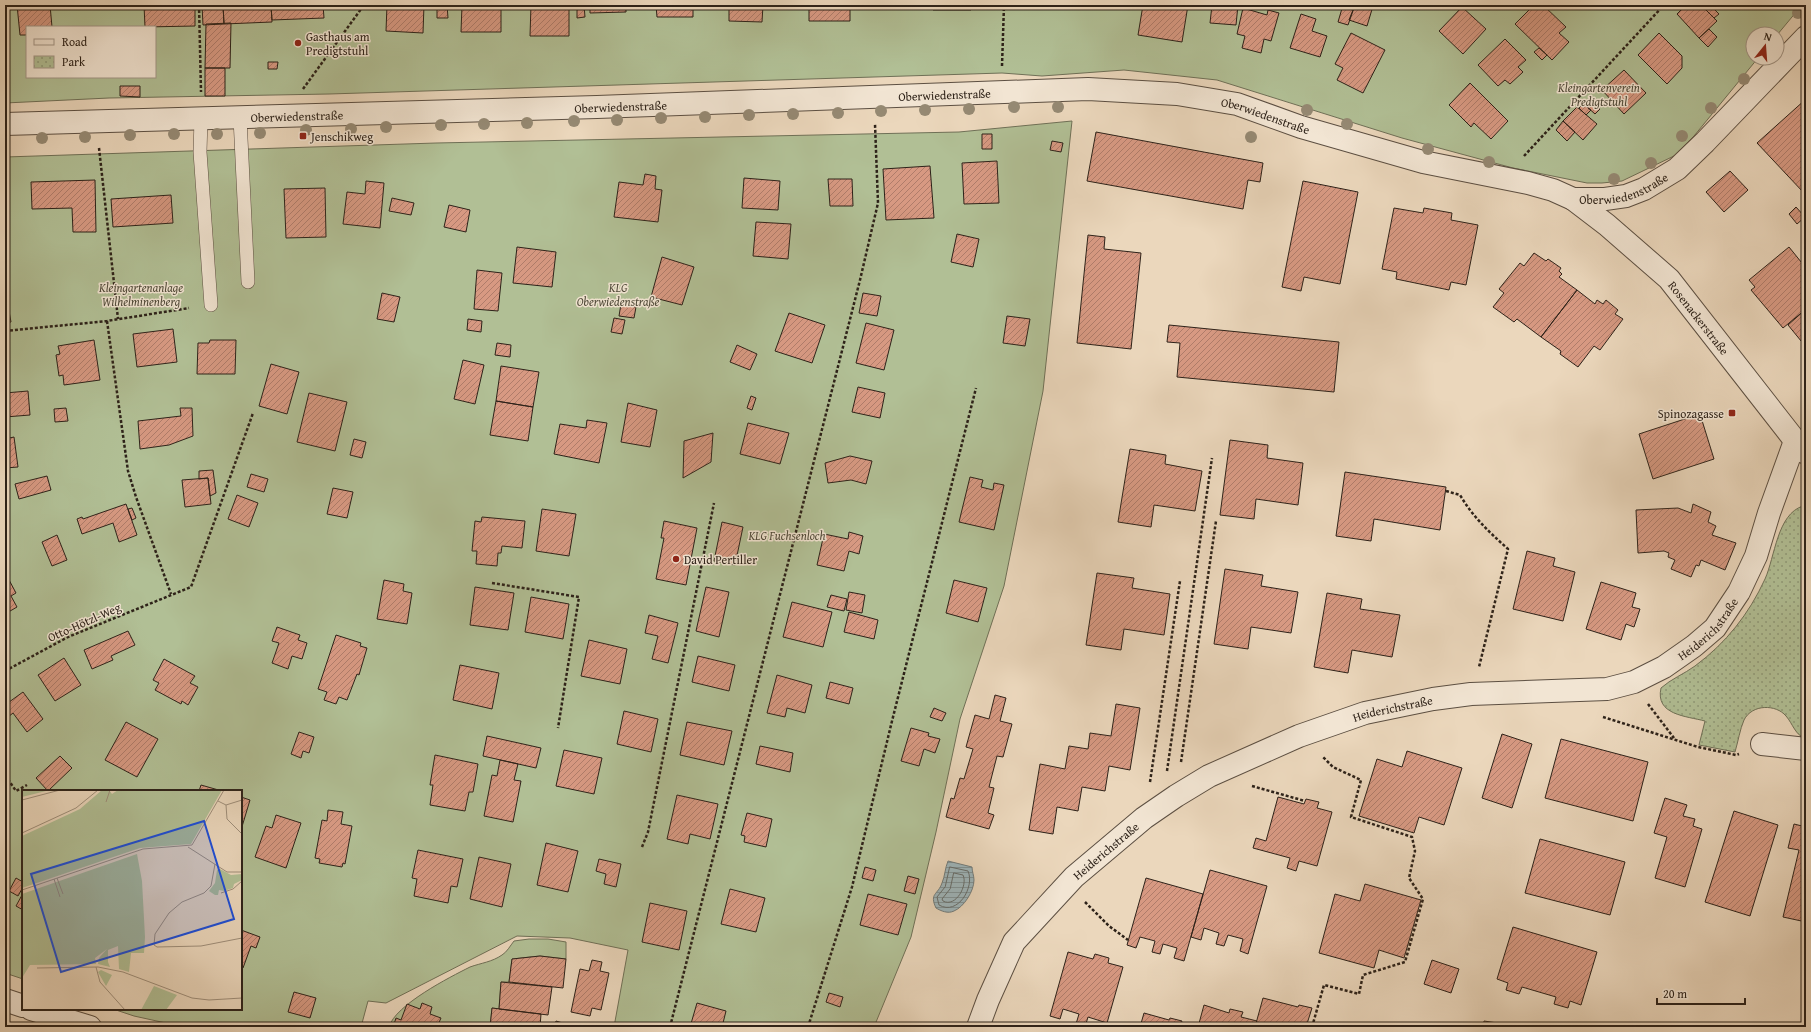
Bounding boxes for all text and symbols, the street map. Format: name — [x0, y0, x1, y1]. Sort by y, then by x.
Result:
legend — [26, 26, 156, 78]
north arrow — [1745, 26, 1785, 66]
place label: Gasthaus am Predigtstuhl — [306, 28, 370, 59]
text: N — [1762, 28, 1774, 45]
text: Road — [62, 33, 88, 50]
marker: Gasthaus am Predigtstuhl — [293, 38, 303, 48]
text: Park — [62, 53, 86, 70]
park label: Kleingartenverein Predigtstuhl — [1557, 79, 1640, 110]
street label: Oberwiedenstraße — [898, 84, 991, 104]
street label: Oberwiedenstraße — [1220, 93, 1312, 138]
street label: Oberwiedenstraße — [574, 96, 668, 116]
street label: Oberwiedenstraße — [250, 106, 344, 125]
place label: Jenschikweg — [309, 128, 373, 145]
marker: Jenschikweg — [298, 131, 308, 141]
street label: Oberwiedenstraße — [1579, 168, 1671, 208]
street label: Rosenackerstraße — [1665, 277, 1734, 358]
park label: Kleingartenanlage Wilhelminenberg — [98, 279, 183, 310]
park label: KLG Oberwiedenstraße — [577, 279, 660, 310]
place label: Spinozagasse — [1658, 405, 1724, 422]
marker: Spinozagasse — [1727, 408, 1737, 418]
park label: KLG Fuchsenloch — [747, 527, 826, 544]
place label: David Pertiller — [684, 551, 757, 568]
marker: David Pertiller — [671, 554, 681, 564]
street label: Heiderichstraße — [1674, 594, 1742, 664]
street label: Otto-Hötzl-Weg — [45, 598, 123, 646]
street label: Heiderichstraße — [1350, 691, 1434, 725]
inset map — [22, 790, 242, 1010]
street label: Heiderichstraße — [1069, 817, 1142, 883]
scale bar — [1657, 980, 1745, 1006]
text: 20 m — [1663, 985, 1687, 1002]

